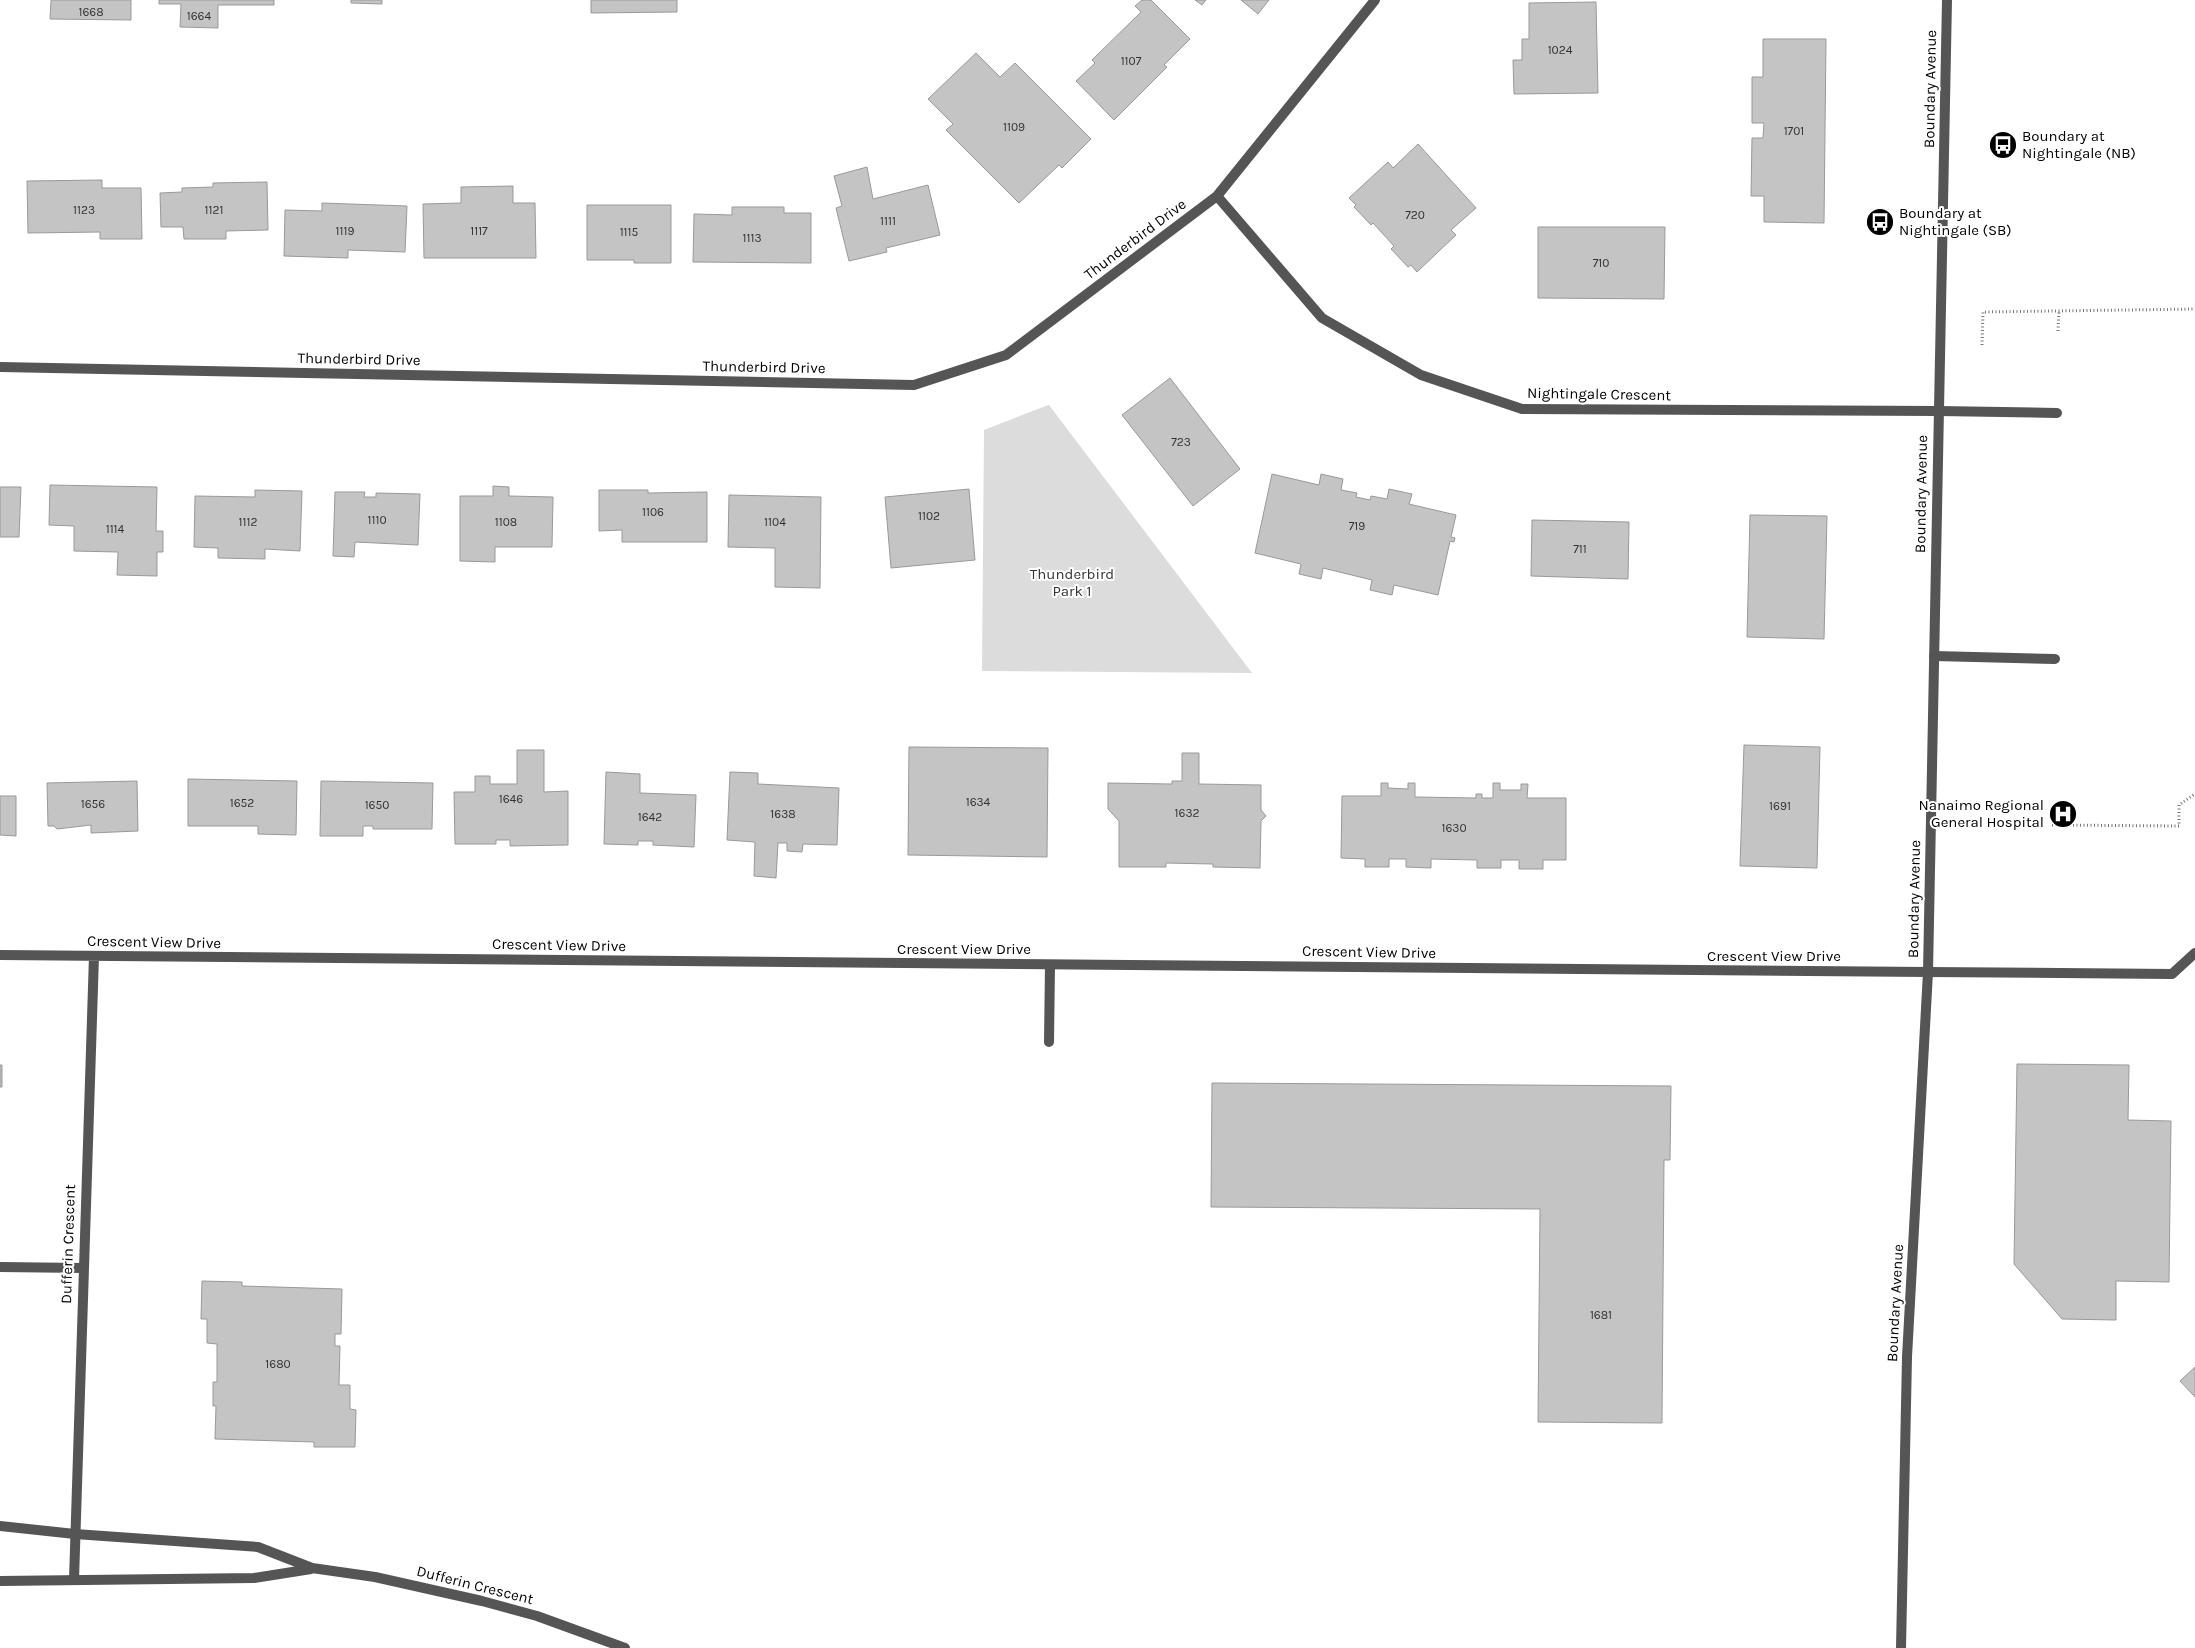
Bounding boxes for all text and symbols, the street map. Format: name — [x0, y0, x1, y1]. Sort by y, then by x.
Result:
house number: 1668 — [78, 5, 104, 19]
house number: 1664 — [187, 9, 211, 23]
street label: Boundary Avenue — [1920, 30, 1940, 148]
house number: 1024 — [1548, 43, 1573, 57]
house number: 1107 — [1121, 54, 1142, 68]
house number: 1109 — [1003, 120, 1025, 134]
house number: 1701 — [1784, 124, 1804, 138]
place label: Boundary at Nightingale (NB) — [2022, 127, 2136, 162]
bus stop icon: Boundary at Nightingale (NB) — [1988, 130, 2018, 160]
street label: Thunderbird Drive — [1080, 195, 1190, 283]
house number: 1123 — [73, 203, 95, 217]
house number: 1121 — [205, 203, 223, 217]
place label: Boundary at Nightingale (SB) — [1899, 204, 2012, 239]
bus stop icon: Boundary at Nightingale (SB) — [1865, 207, 1895, 237]
house number: 720 — [1405, 208, 1425, 222]
house number: 1111 — [880, 214, 896, 228]
house number: 1119 — [336, 224, 354, 238]
house number: 1117 — [470, 224, 488, 238]
house number: 1115 — [620, 225, 639, 239]
house number: 1113 — [743, 231, 761, 245]
house number: 710 — [1593, 256, 1609, 270]
street label: Thunderbird Drive — [297, 349, 421, 369]
street label: Thunderbird Drive — [702, 357, 826, 377]
street label: Nightingale Crescent — [1527, 384, 1671, 404]
house number: 723 — [1171, 435, 1191, 449]
street label: Boundary Avenue — [1911, 435, 1931, 553]
house number: 1106 — [642, 505, 664, 519]
house number: 1102 — [918, 509, 940, 523]
house number: 1110 — [367, 513, 387, 527]
house number: 1112 — [239, 515, 257, 529]
house number: 1108 — [495, 515, 517, 529]
house number: 1104 — [764, 515, 786, 529]
house number: 719 — [1349, 519, 1365, 533]
house number: 1114 — [106, 522, 125, 536]
house number: 711 — [1573, 542, 1587, 556]
park label: Thunderbird Park 1 — [1030, 565, 1114, 600]
house number: 1646 — [499, 792, 523, 806]
house number: 1634 — [966, 795, 991, 809]
house number: 1652 — [230, 796, 254, 810]
place label: Nanaimo Regional General Hospital — [1918, 796, 2044, 831]
house number: 1656 — [81, 797, 105, 811]
house number: 1650 — [365, 798, 389, 812]
house number: 1691 — [1769, 799, 1791, 813]
hospital icon: Nanaimo Regional General Hospital — [2048, 799, 2078, 829]
house number: 1632 — [1175, 806, 1199, 820]
house number: 1638 — [770, 807, 796, 821]
house number: 1642 — [638, 810, 662, 824]
house number: 1630 — [1441, 821, 1467, 835]
street label: Boundary Avenue — [1904, 840, 1924, 958]
street label: Crescent View Drive — [87, 932, 221, 952]
street label: Crescent View Drive — [492, 935, 626, 955]
street label: Crescent View Drive — [897, 940, 1031, 958]
street label: Crescent View Drive — [1302, 942, 1436, 962]
street label: Crescent View Drive — [1707, 947, 1841, 965]
street label: Dufferin Crescent — [57, 1183, 79, 1304]
street label: Boundary Avenue — [1883, 1244, 1907, 1362]
house number: 1681 — [1590, 1308, 1612, 1322]
house number: 1680 — [265, 1357, 291, 1371]
street label: Dufferin Crescent — [415, 1562, 536, 1608]

